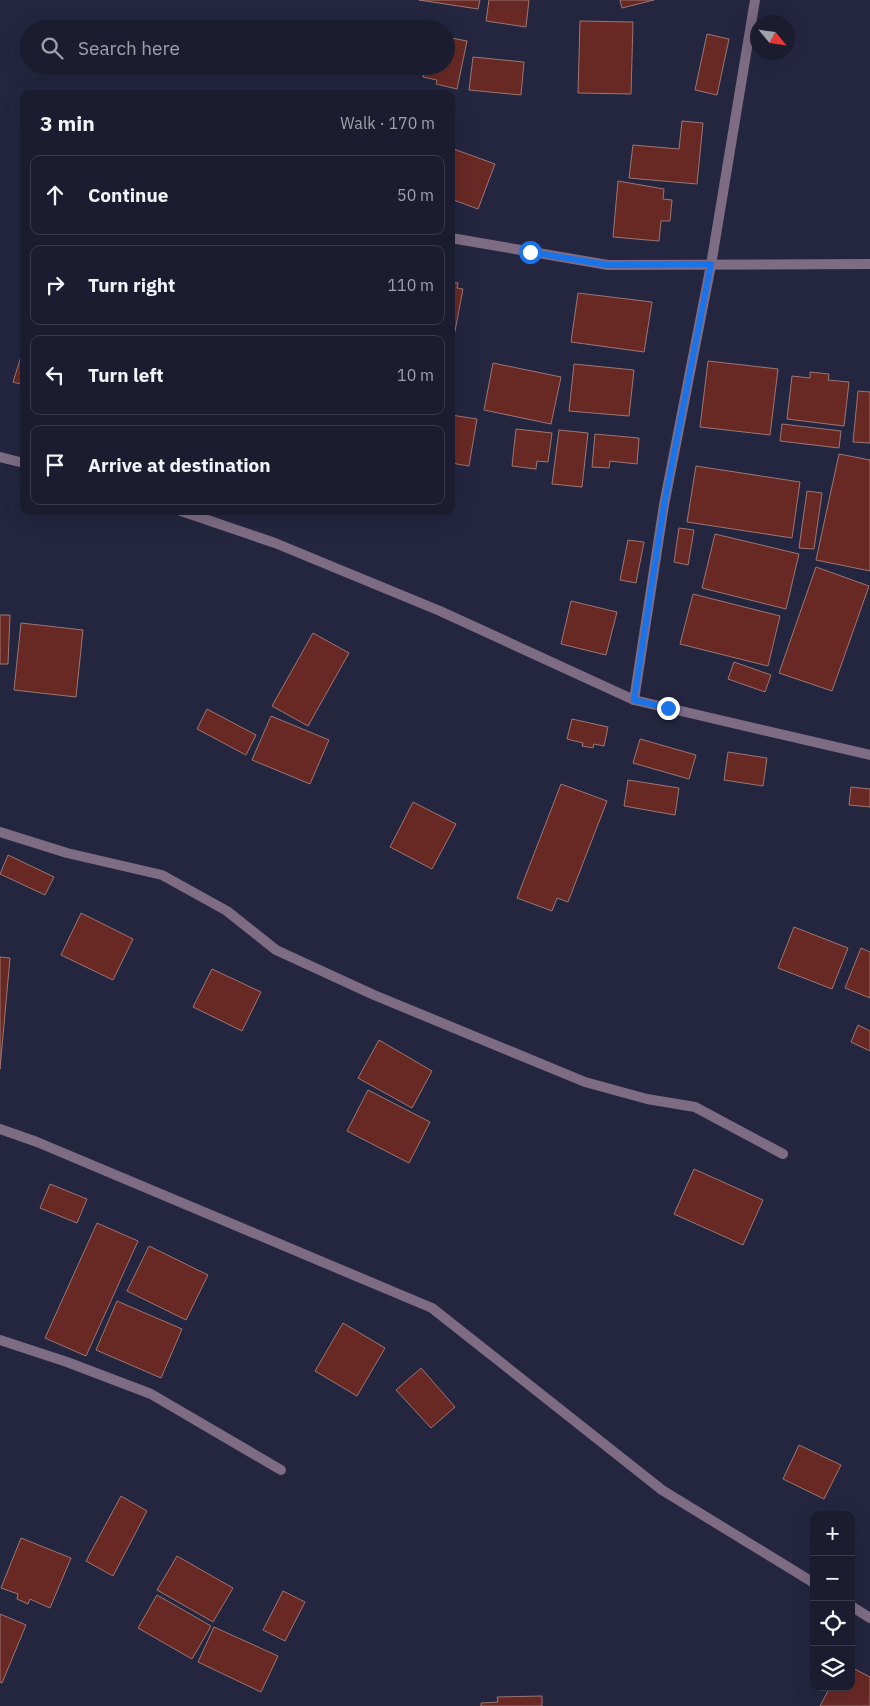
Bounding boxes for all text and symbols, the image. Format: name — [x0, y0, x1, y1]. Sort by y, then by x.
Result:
north arrow — [750, 15, 795, 60]
search box — [20, 20, 455, 75]
icon: search — [38, 34, 66, 62]
text: Search here — [78, 36, 180, 60]
text: 3 min — [40, 109, 95, 137]
text: Walk · 170 m — [340, 113, 435, 133]
icon: ahead — [41, 181, 69, 209]
text: Continue — [88, 183, 168, 207]
text: 50 m — [397, 185, 434, 205]
route start — [519, 241, 542, 264]
icon: right — [41, 271, 69, 299]
text: Turn right — [88, 273, 175, 297]
text: 110 m — [387, 275, 434, 295]
icon: left — [41, 361, 69, 389]
text: Turn left — [88, 363, 164, 387]
text: 10 m — [397, 365, 434, 385]
icon: arrive — [41, 451, 69, 479]
text: Arrive at destination — [88, 453, 271, 477]
route end — [657, 697, 680, 720]
map controls — [810, 1511, 855, 1691]
button: + — [810, 1511, 855, 1556]
button: − — [810, 1556, 855, 1601]
button: locate — [810, 1601, 855, 1646]
button: layers — [810, 1646, 855, 1691]

